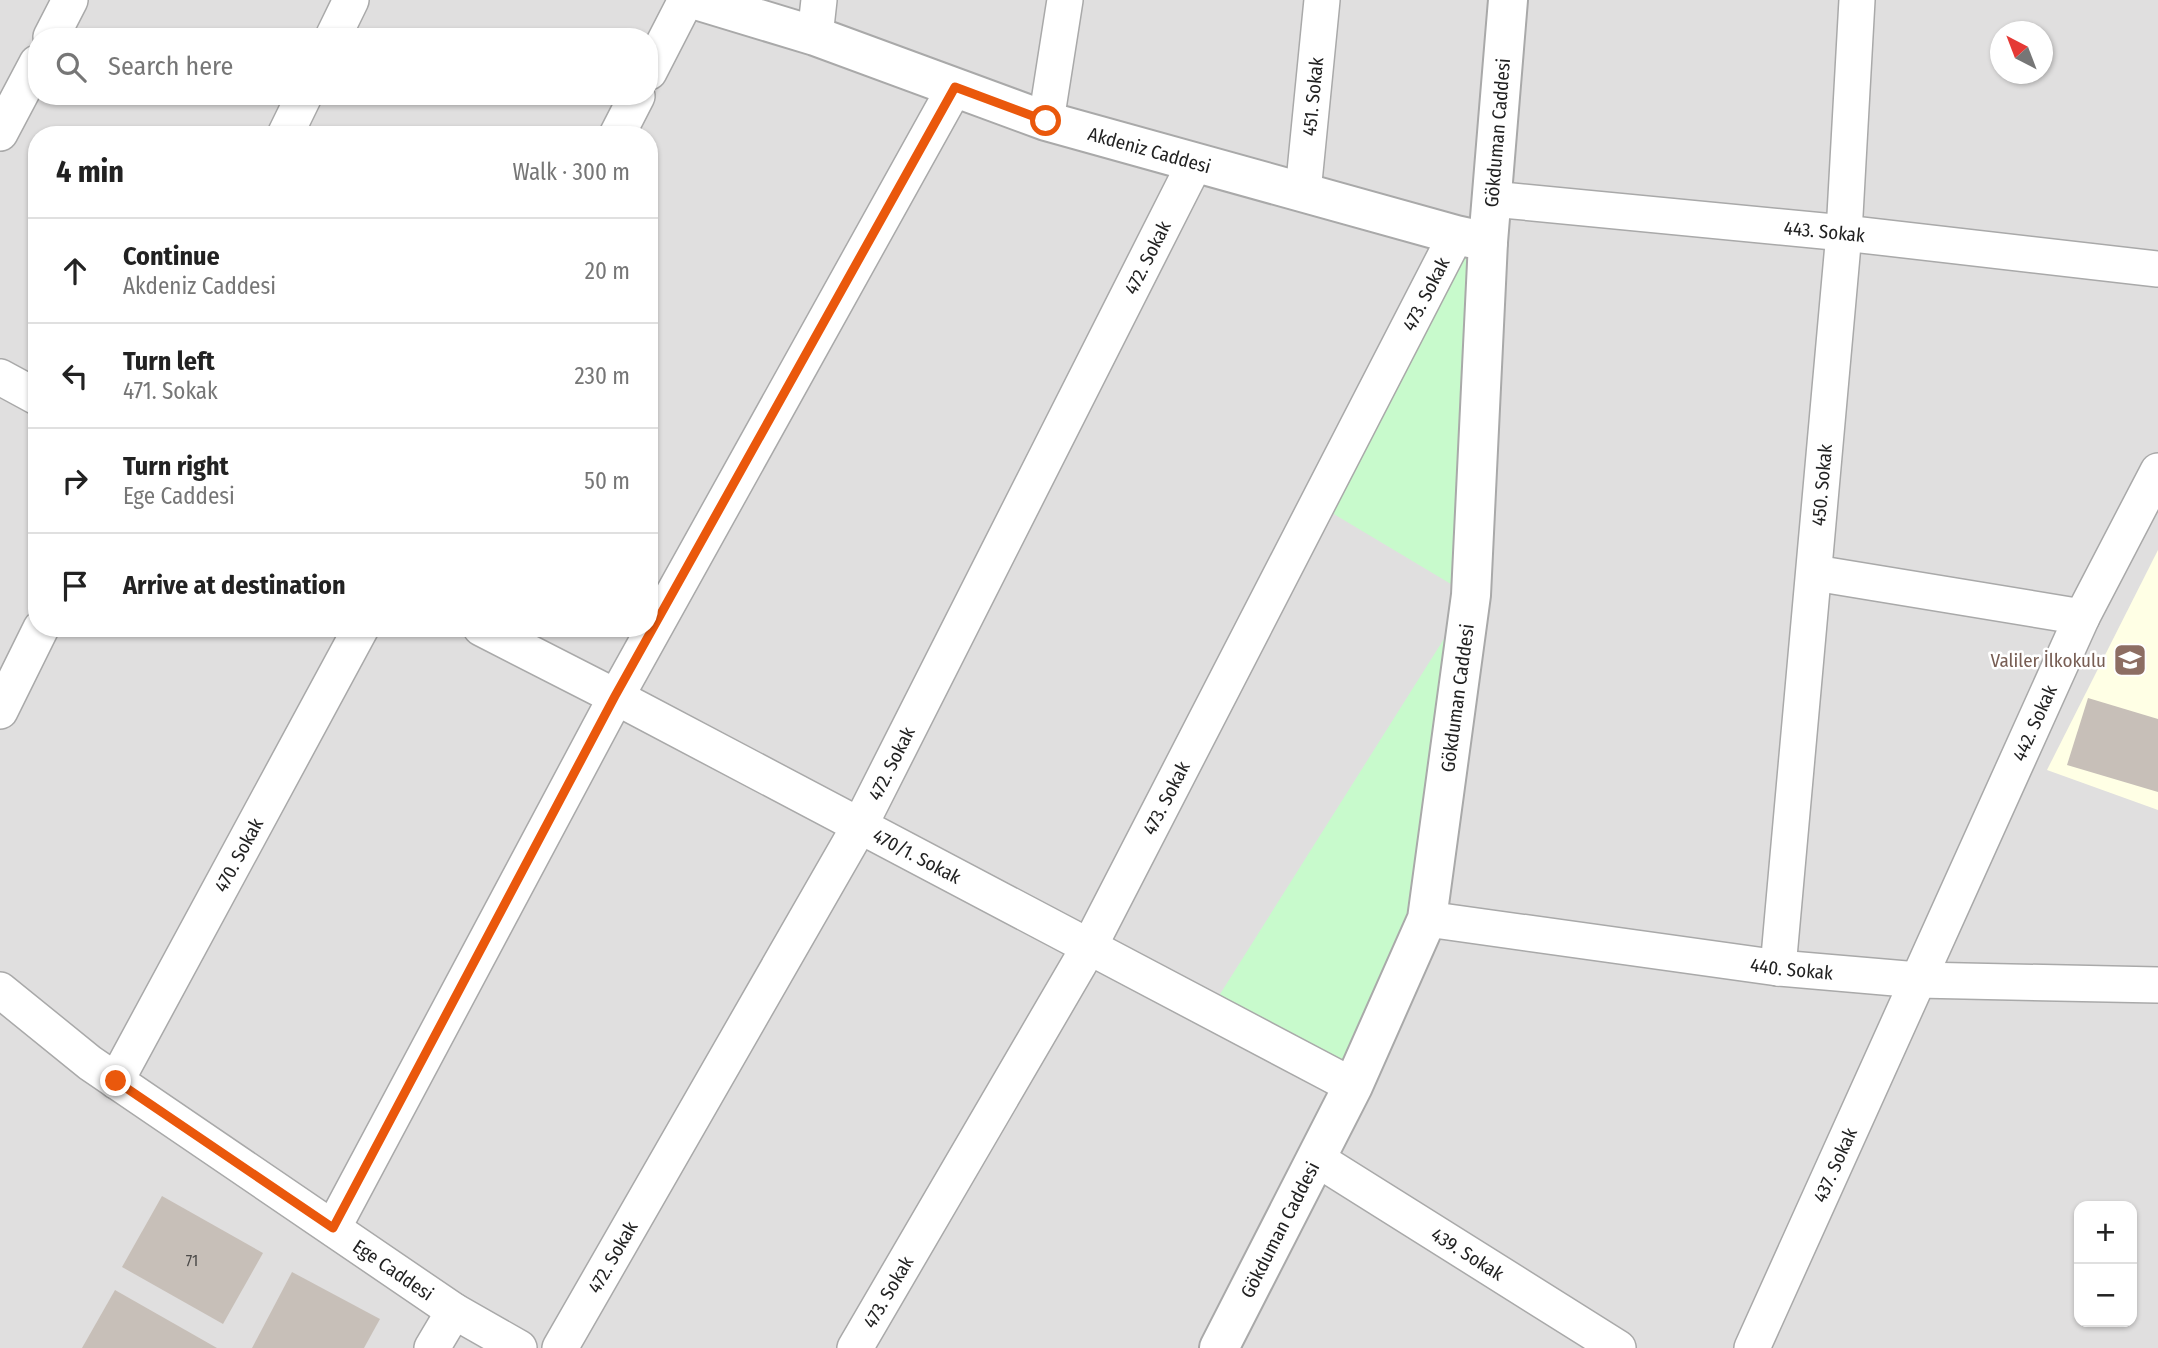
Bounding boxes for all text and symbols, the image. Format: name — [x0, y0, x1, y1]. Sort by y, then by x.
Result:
north arrow — [1990, 21, 2053, 84]
search box — [28, 28, 658, 105]
icon: search — [52, 48, 90, 86]
text: Search here — [108, 51, 233, 82]
street label: 451. Sokak — [1298, 56, 1328, 137]
street label: Gökduman Caddesi — [1480, 57, 1515, 208]
route start — [1030, 105, 1061, 136]
street label: Akdeniz Caddesi — [1085, 122, 1214, 178]
text: 4 min — [56, 154, 124, 190]
text: Walk · 300 m — [513, 158, 630, 186]
street label: 443. Sokak — [1783, 216, 1866, 247]
street label: 472. Sokak — [1119, 217, 1176, 298]
text: Continue — [123, 241, 220, 272]
icon: ahead — [56, 252, 94, 290]
street label: 473. Sokak — [1398, 253, 1455, 335]
text: 20 m — [585, 257, 630, 285]
text: Akdeniz Caddesi — [123, 272, 276, 300]
text: Turn left — [123, 346, 215, 377]
icon: left — [56, 357, 94, 395]
text: 230 m — [574, 362, 630, 390]
text: 471. Sokak — [123, 377, 218, 405]
street label: 450. Sokak — [1807, 443, 1837, 527]
text: Turn right — [123, 451, 229, 482]
icon: right — [56, 462, 94, 500]
text: 50 m — [584, 467, 630, 495]
text: Ege Caddesi — [123, 482, 235, 510]
icon: arrive — [56, 567, 94, 605]
text: Arrive at destination — [123, 570, 346, 601]
street label: Gökduman Caddesi — [1436, 622, 1479, 774]
school or university icon: Valiler İlkokulu — [2111, 641, 2149, 679]
place label: Valiler İlkokulu — [1990, 649, 2106, 672]
street label: 442. Sokak — [2008, 681, 2062, 765]
street label: 472. Sokak — [863, 723, 920, 804]
street label: 473. Sokak — [1138, 757, 1195, 839]
street label: 470. Sokak — [209, 814, 268, 896]
street label: 470/1. Sokak — [869, 824, 965, 889]
street label: 440. Sokak — [1749, 953, 1834, 985]
route end — [100, 1065, 131, 1096]
street label: 437. Sokak — [1808, 1124, 1862, 1206]
street label: Gökduman Caddesi — [1236, 1158, 1324, 1302]
map controls — [2074, 1201, 2137, 1327]
button: + — [2074, 1201, 2137, 1264]
street label: 472. Sokak — [583, 1217, 643, 1297]
street label: 439. Sokak — [1427, 1223, 1508, 1285]
street label: Ege Caddesi — [348, 1235, 438, 1306]
house number: 71 — [186, 1251, 198, 1270]
street label: 473. Sokak — [858, 1252, 918, 1332]
button: − — [2074, 1264, 2137, 1327]

